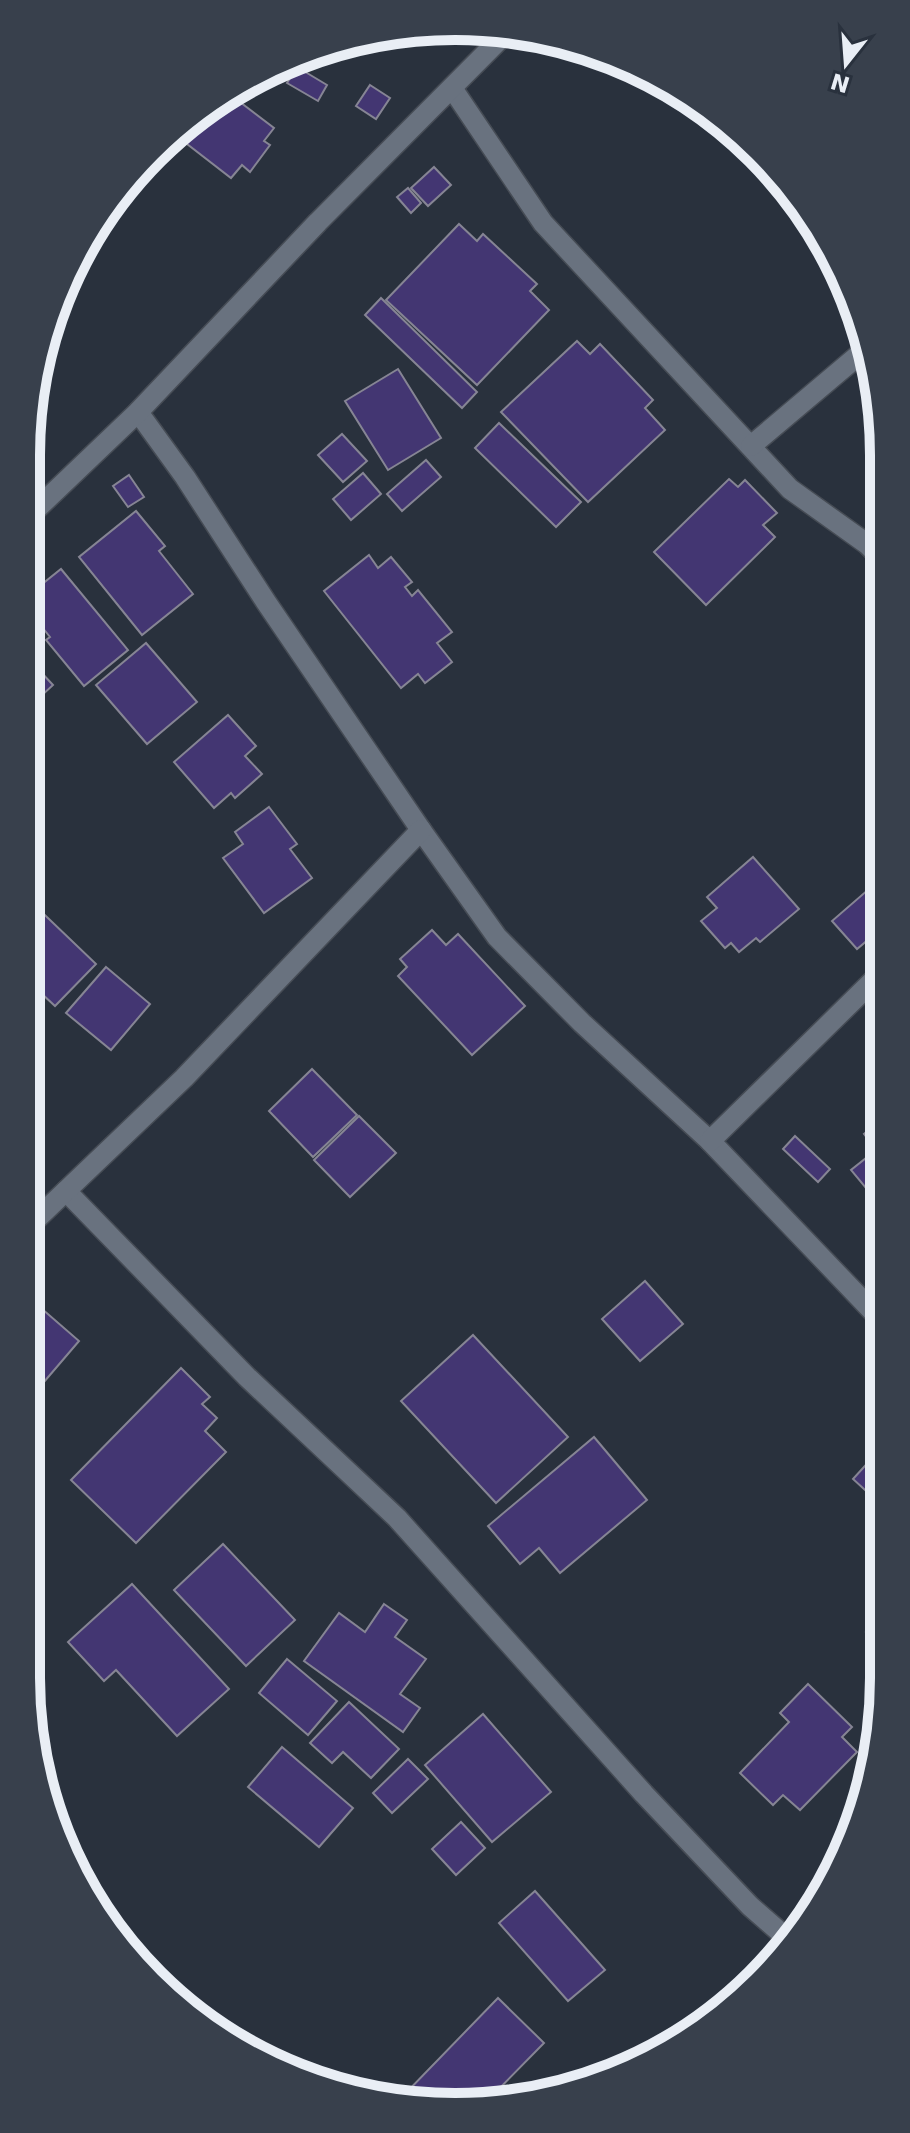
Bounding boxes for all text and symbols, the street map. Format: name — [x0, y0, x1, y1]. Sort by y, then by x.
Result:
north arrow — [806, 24, 886, 104]
text: N — [828, 68, 853, 97]

